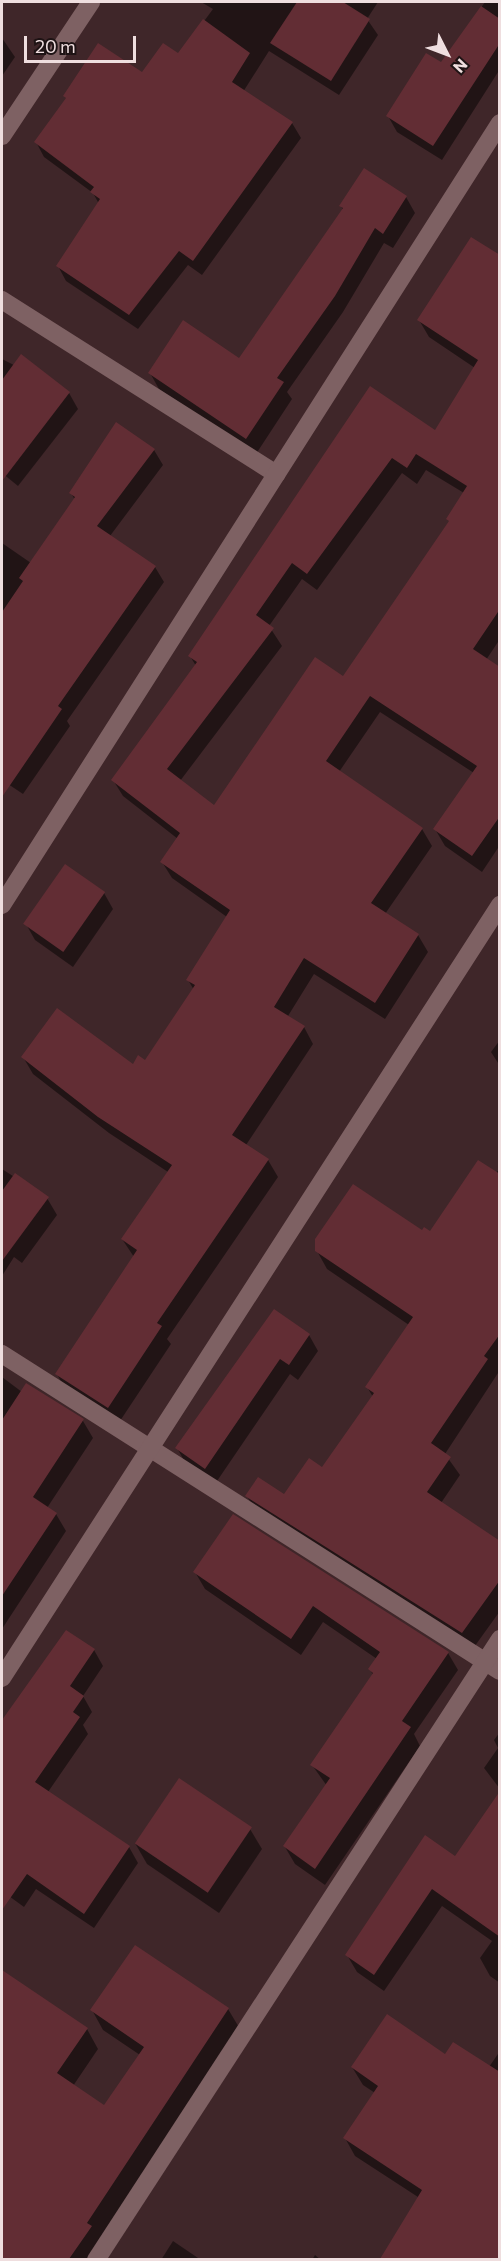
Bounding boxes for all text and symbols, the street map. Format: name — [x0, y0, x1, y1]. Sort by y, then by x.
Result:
scale bar — [27, 24, 140, 62]
north arrow — [417, 24, 477, 84]
text: 20 m — [35, 35, 76, 57]
text: N — [450, 56, 472, 77]

